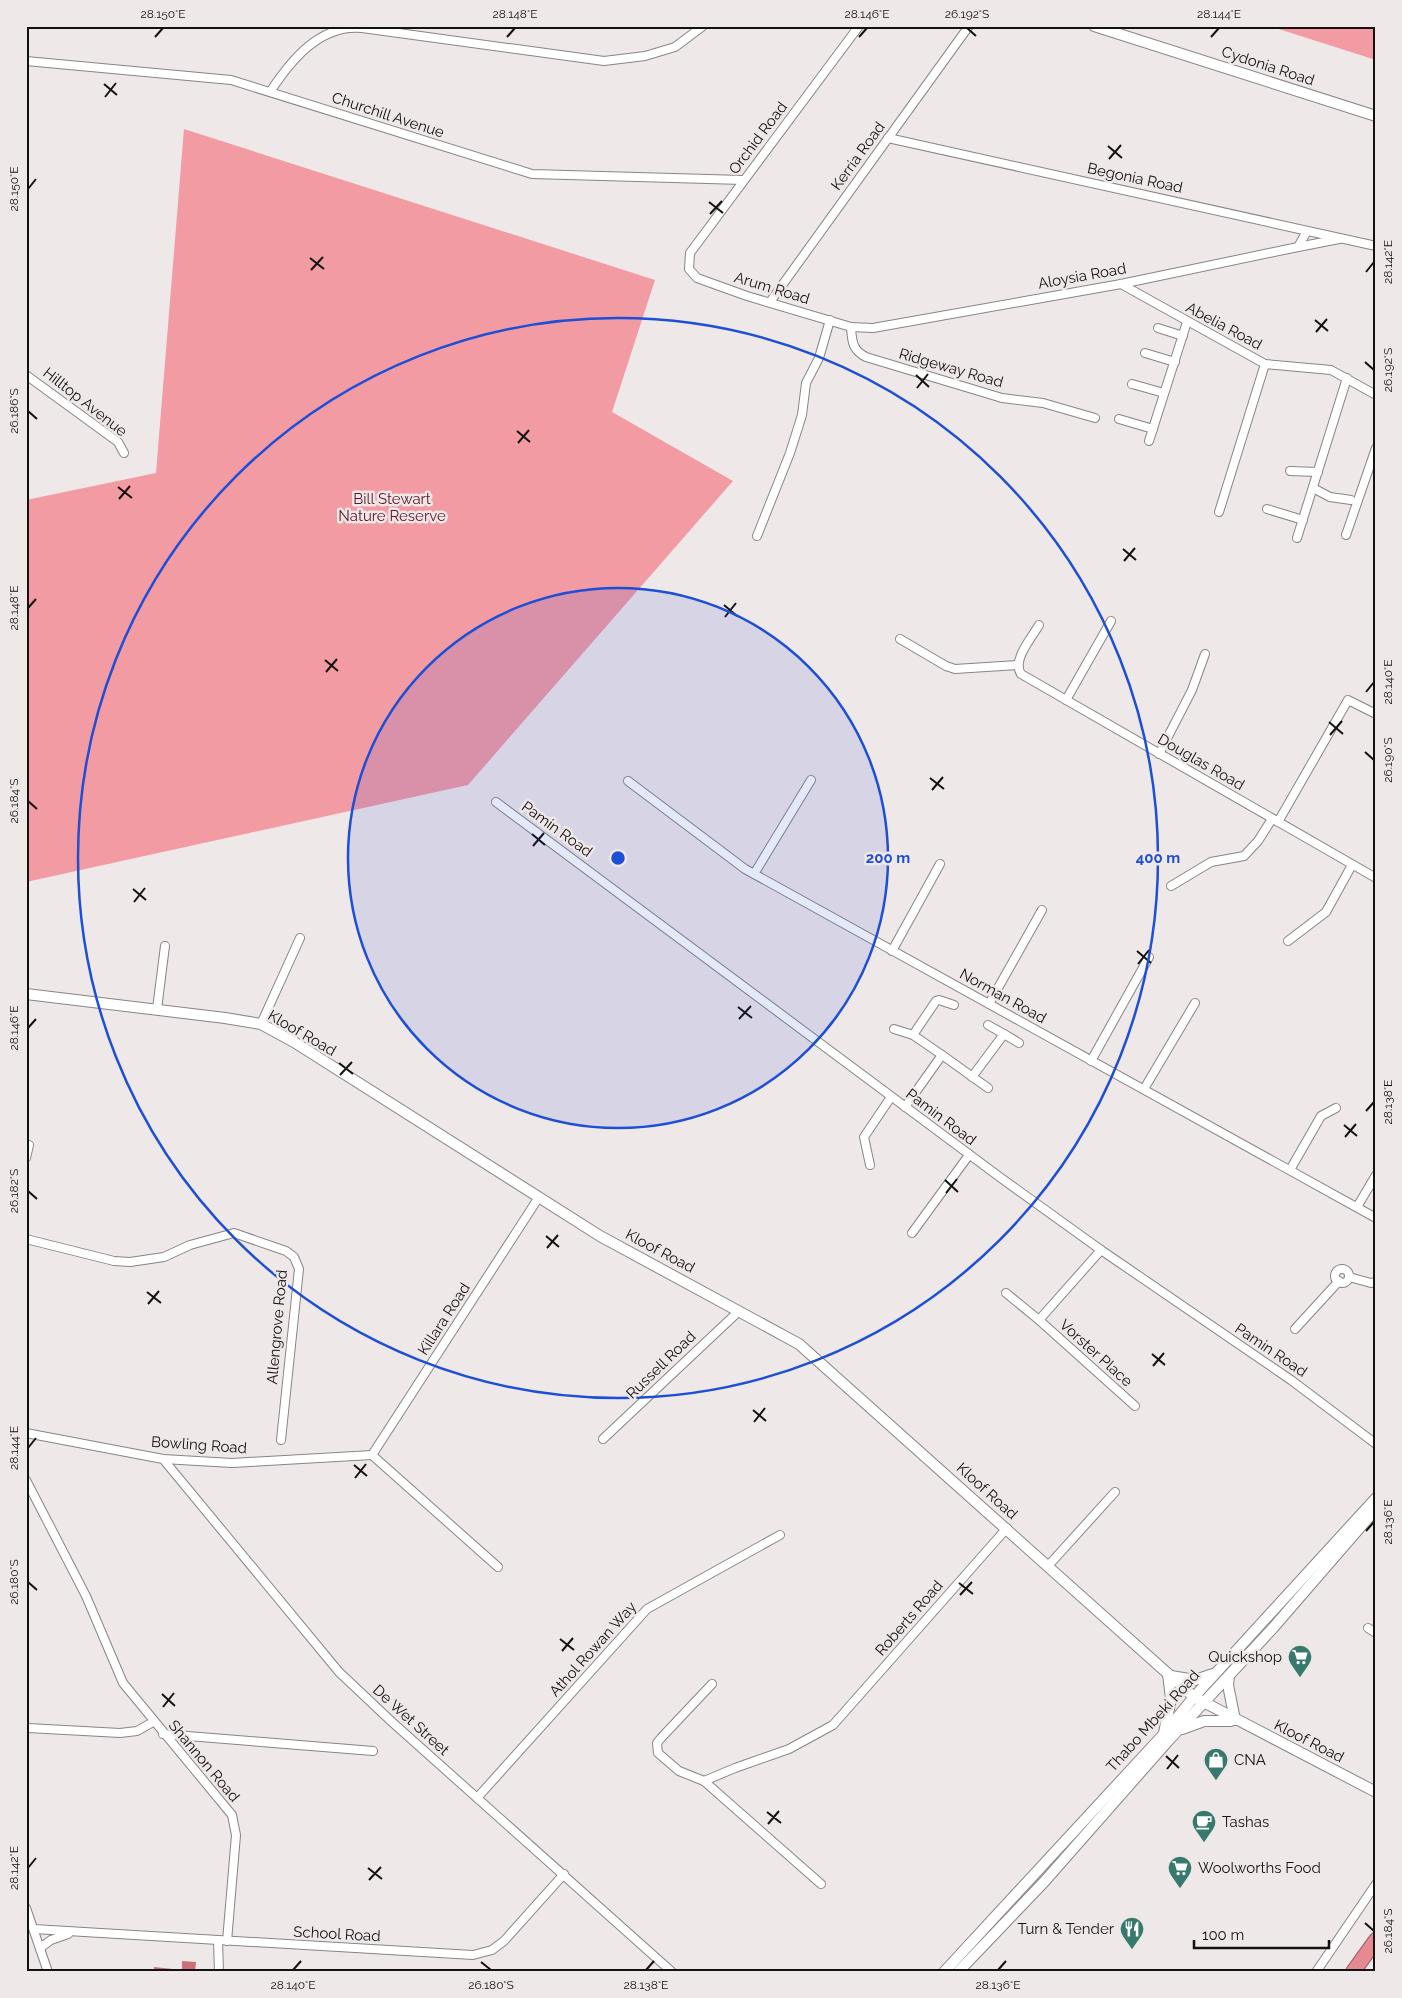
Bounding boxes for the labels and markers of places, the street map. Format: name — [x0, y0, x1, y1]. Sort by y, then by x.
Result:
centre of rings — [609, 849, 627, 867]
supermarket icon: Quickshop — [1287, 1644, 1313, 1678]
place label: Quickshop — [1208, 1648, 1282, 1666]
shop icon: CNA — [1203, 1747, 1229, 1781]
place label: CNA — [1234, 1751, 1266, 1769]
cafe icon: Tashas — [1191, 1809, 1217, 1843]
place label: Tashas — [1222, 1813, 1269, 1831]
supermarket icon: Woolworths Food — [1167, 1855, 1193, 1889]
place label: Woolworths Food — [1198, 1859, 1321, 1877]
restaurant icon: Turn & Tender — [1119, 1916, 1145, 1950]
place label: Turn & Tender — [1018, 1920, 1115, 1938]

